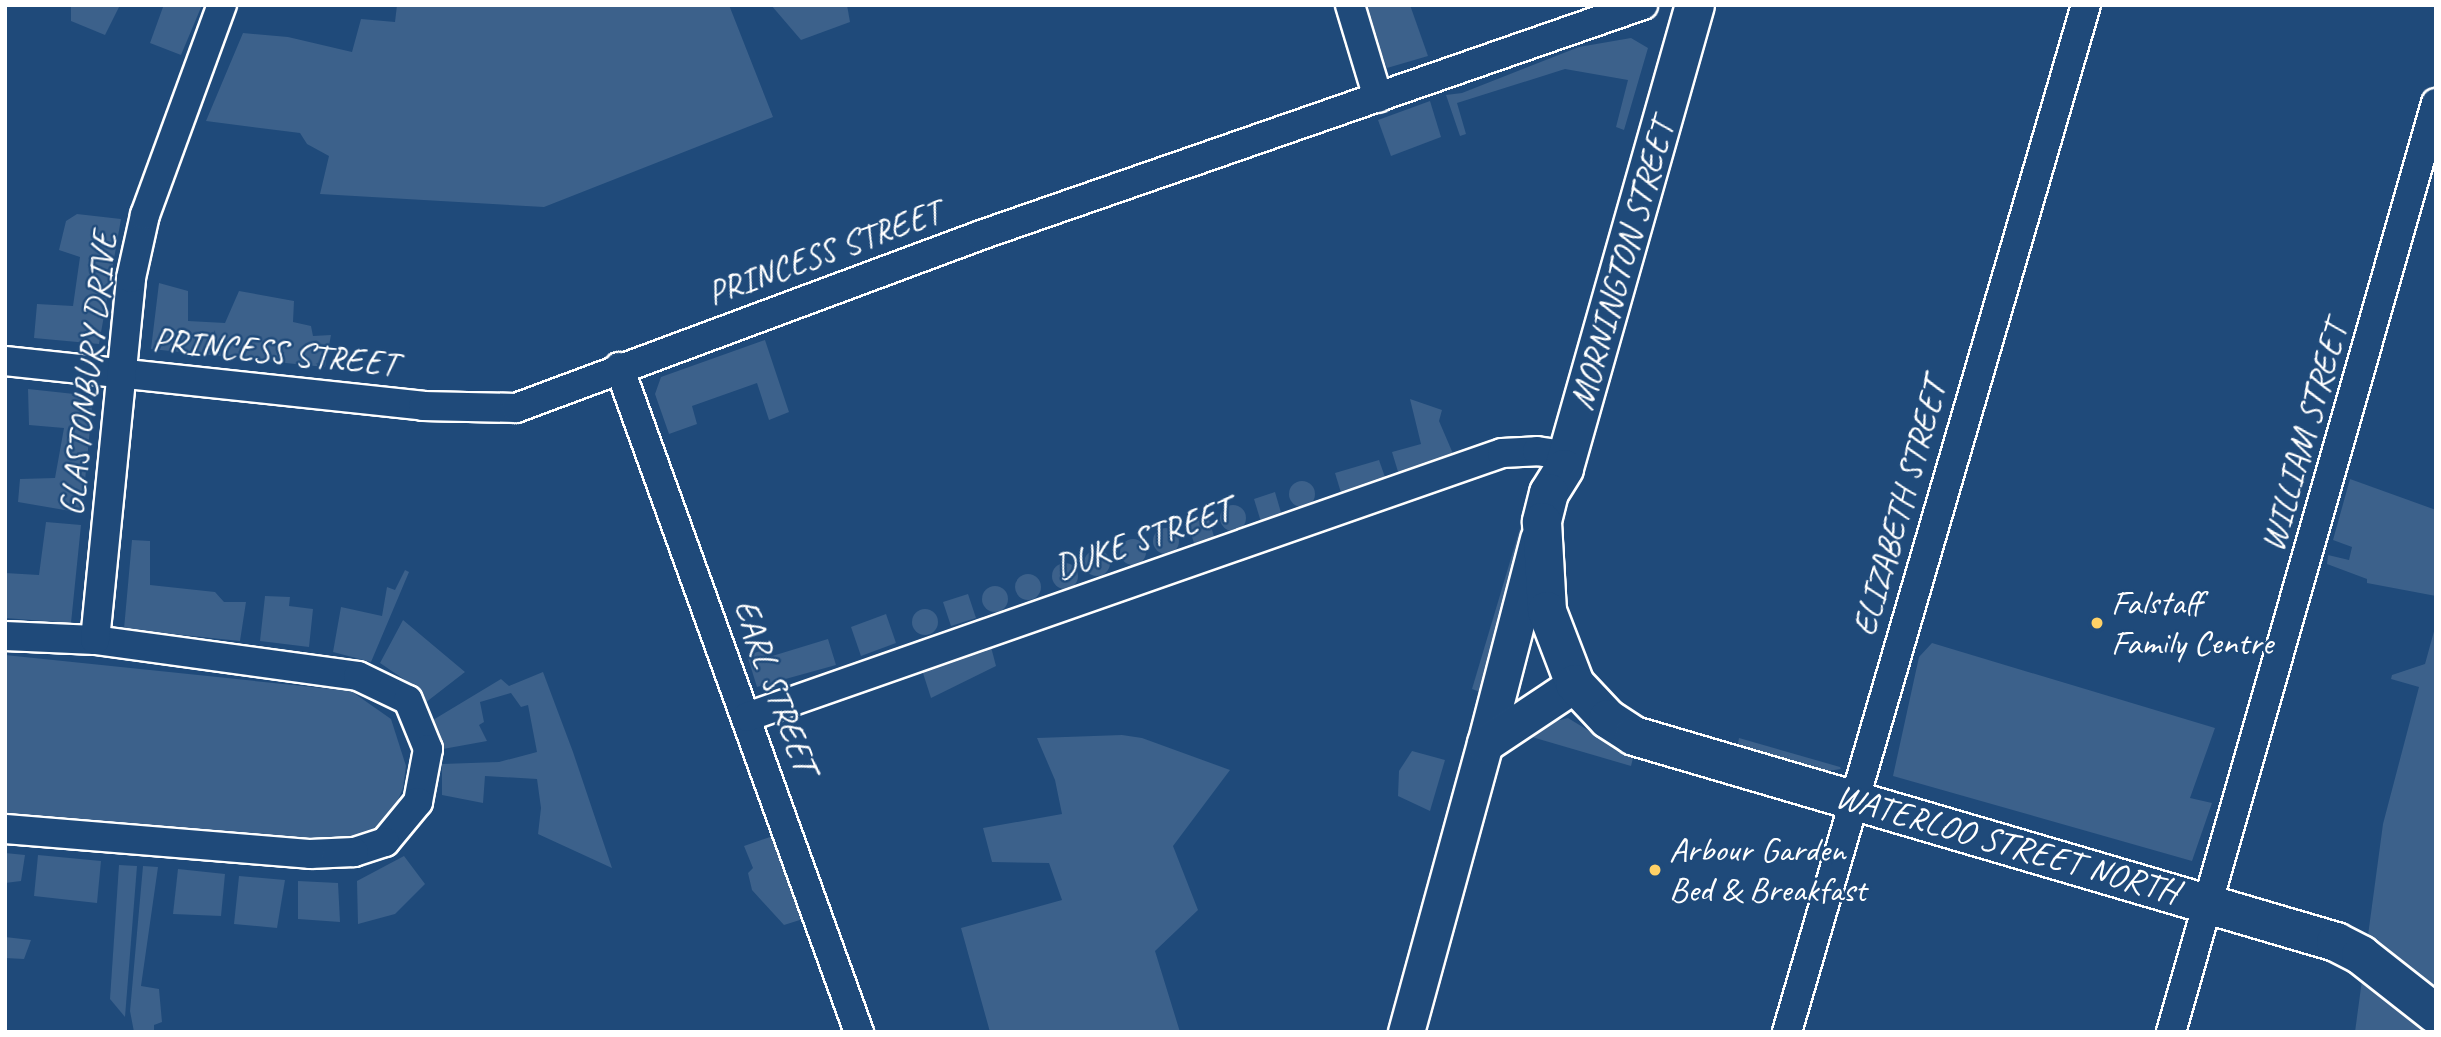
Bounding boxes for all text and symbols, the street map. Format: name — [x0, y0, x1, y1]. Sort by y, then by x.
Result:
street label: MORNINGTON STREET — [1561, 116, 1683, 414]
street label: PRINCESS STREET — [701, 191, 947, 315]
street label: GLASTONBURY DRIVE — [50, 230, 126, 518]
street label: PRINCESS STREET — [151, 318, 399, 386]
street label: WILLIAM STREET — [2251, 318, 2357, 556]
street label: ELIZABETH STREET — [1843, 375, 1957, 641]
street label: DUKE STREET — [1049, 489, 1237, 589]
place label: Falstaff Family Centre — [2111, 582, 2273, 664]
street label: EARL STREET — [724, 594, 826, 778]
marker: Falstaff Family Centre — [2089, 615, 2105, 631]
street label: WATERLOO STREET NORTH — [1831, 775, 2183, 913]
place label: Arbour Garden Bed & Breakfast — [1669, 829, 1866, 911]
marker: Arbour Garden Bed & Breakfast — [1647, 862, 1663, 878]

